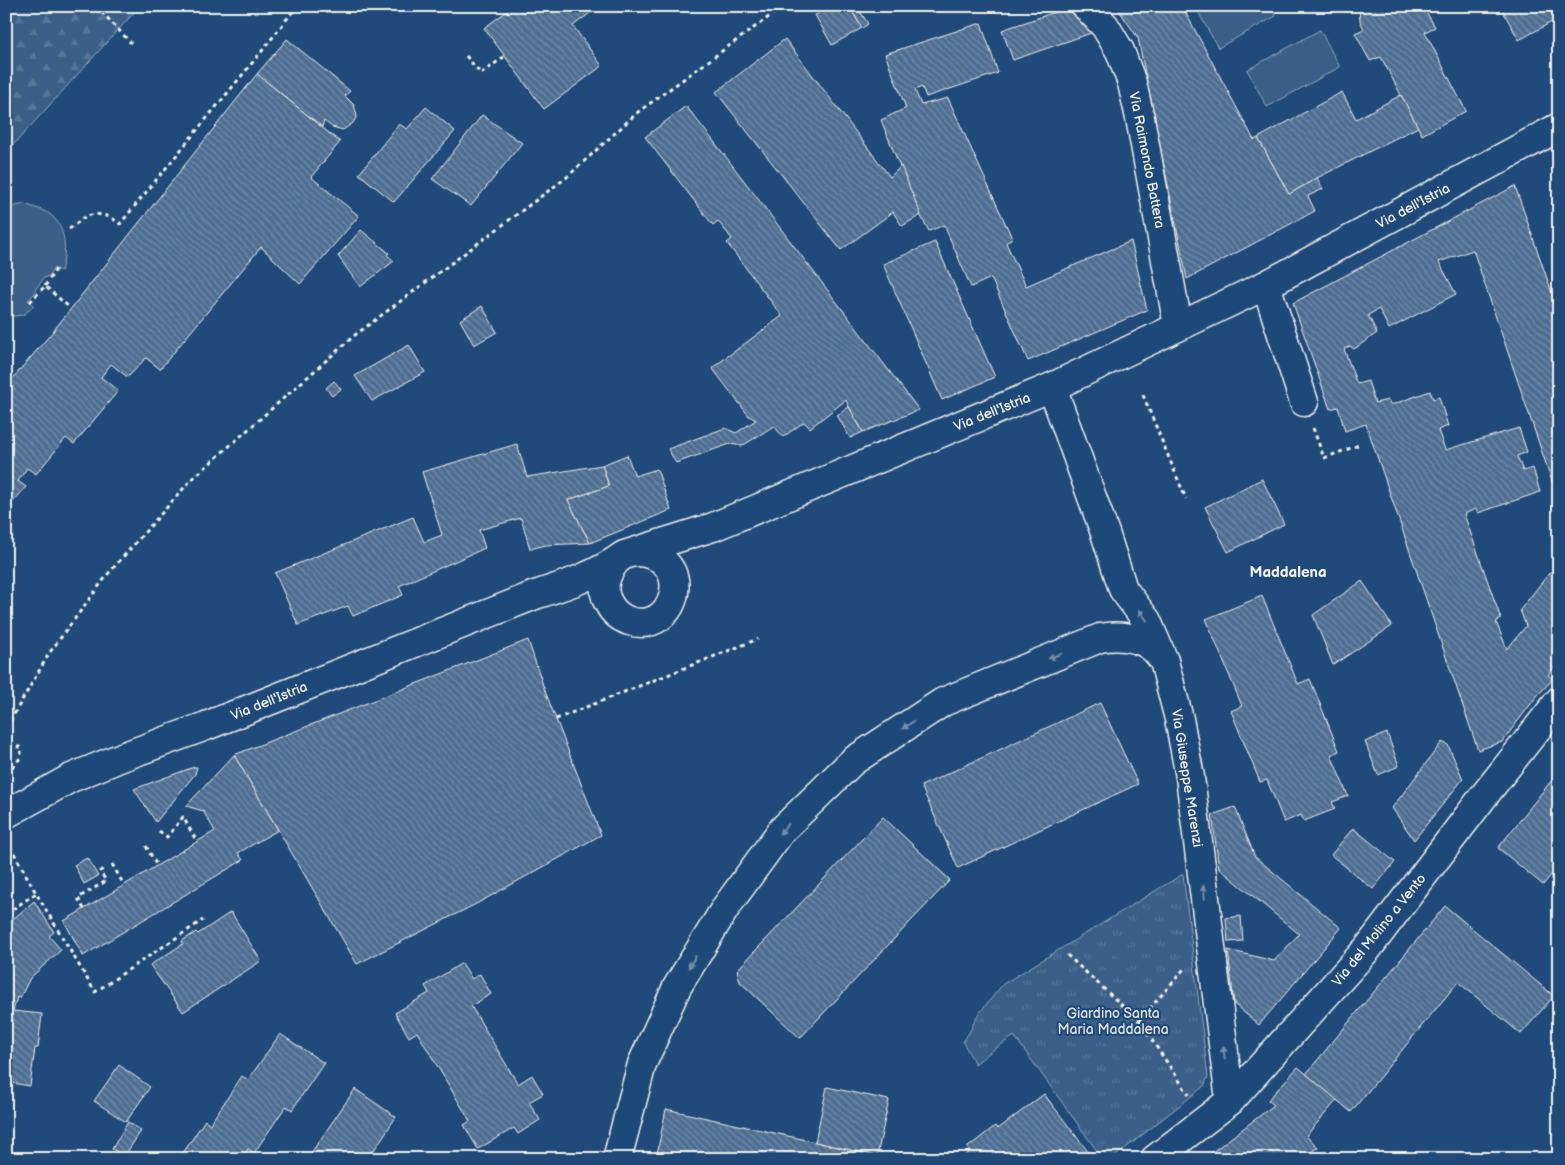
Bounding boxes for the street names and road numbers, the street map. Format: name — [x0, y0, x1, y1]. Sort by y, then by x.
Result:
street label: Via Raimondo Battera — [1125, 90, 1169, 230]
street label: Via dell'Istria — [1373, 179, 1453, 233]
street label: Via dell'Istria — [951, 389, 1033, 435]
street label: Via dell'Istria — [228, 678, 310, 724]
street label: Via Giuseppe Marenzi — [1168, 708, 1206, 848]
street label: Via del Molino a Vento — [1328, 870, 1430, 990]

